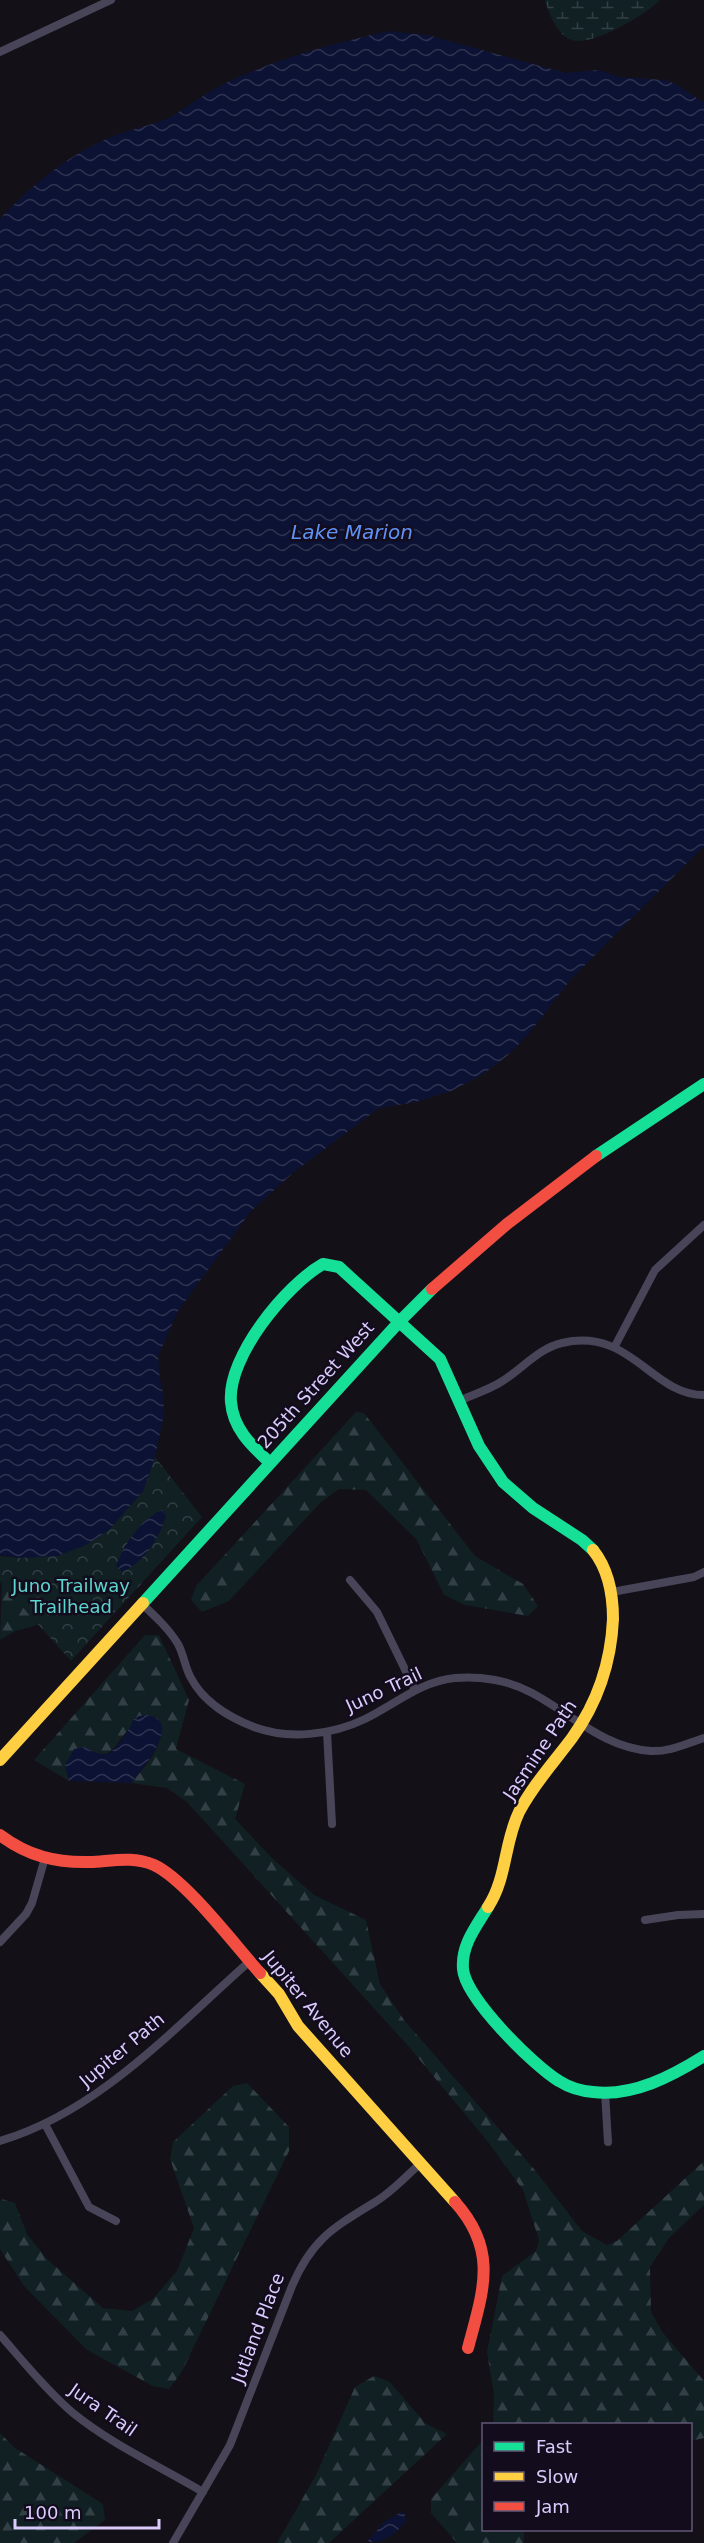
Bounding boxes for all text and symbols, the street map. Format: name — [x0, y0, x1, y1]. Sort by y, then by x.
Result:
water label: Lake Marion — [291, 520, 413, 544]
street label: 205th Street West — [253, 1317, 378, 1452]
park label: Juno Trailway Trailhead — [11, 1575, 130, 1617]
street label: Juno Trail — [341, 1663, 425, 1717]
street label: Jasmine Path — [498, 1696, 581, 1805]
street label: Jupiter Avenue — [258, 1945, 358, 2061]
street label: Jupiter Path — [74, 2008, 168, 2092]
street label: Jutland Place — [227, 2270, 288, 2387]
street label: Jura Trail — [65, 2378, 141, 2440]
legend — [482, 2423, 692, 2531]
text: Fast — [536, 2436, 572, 2457]
text: Slow — [536, 2466, 578, 2487]
scale bar — [15, 2492, 159, 2530]
text: Jam — [535, 2496, 570, 2517]
text: 100 m — [24, 2502, 82, 2523]

